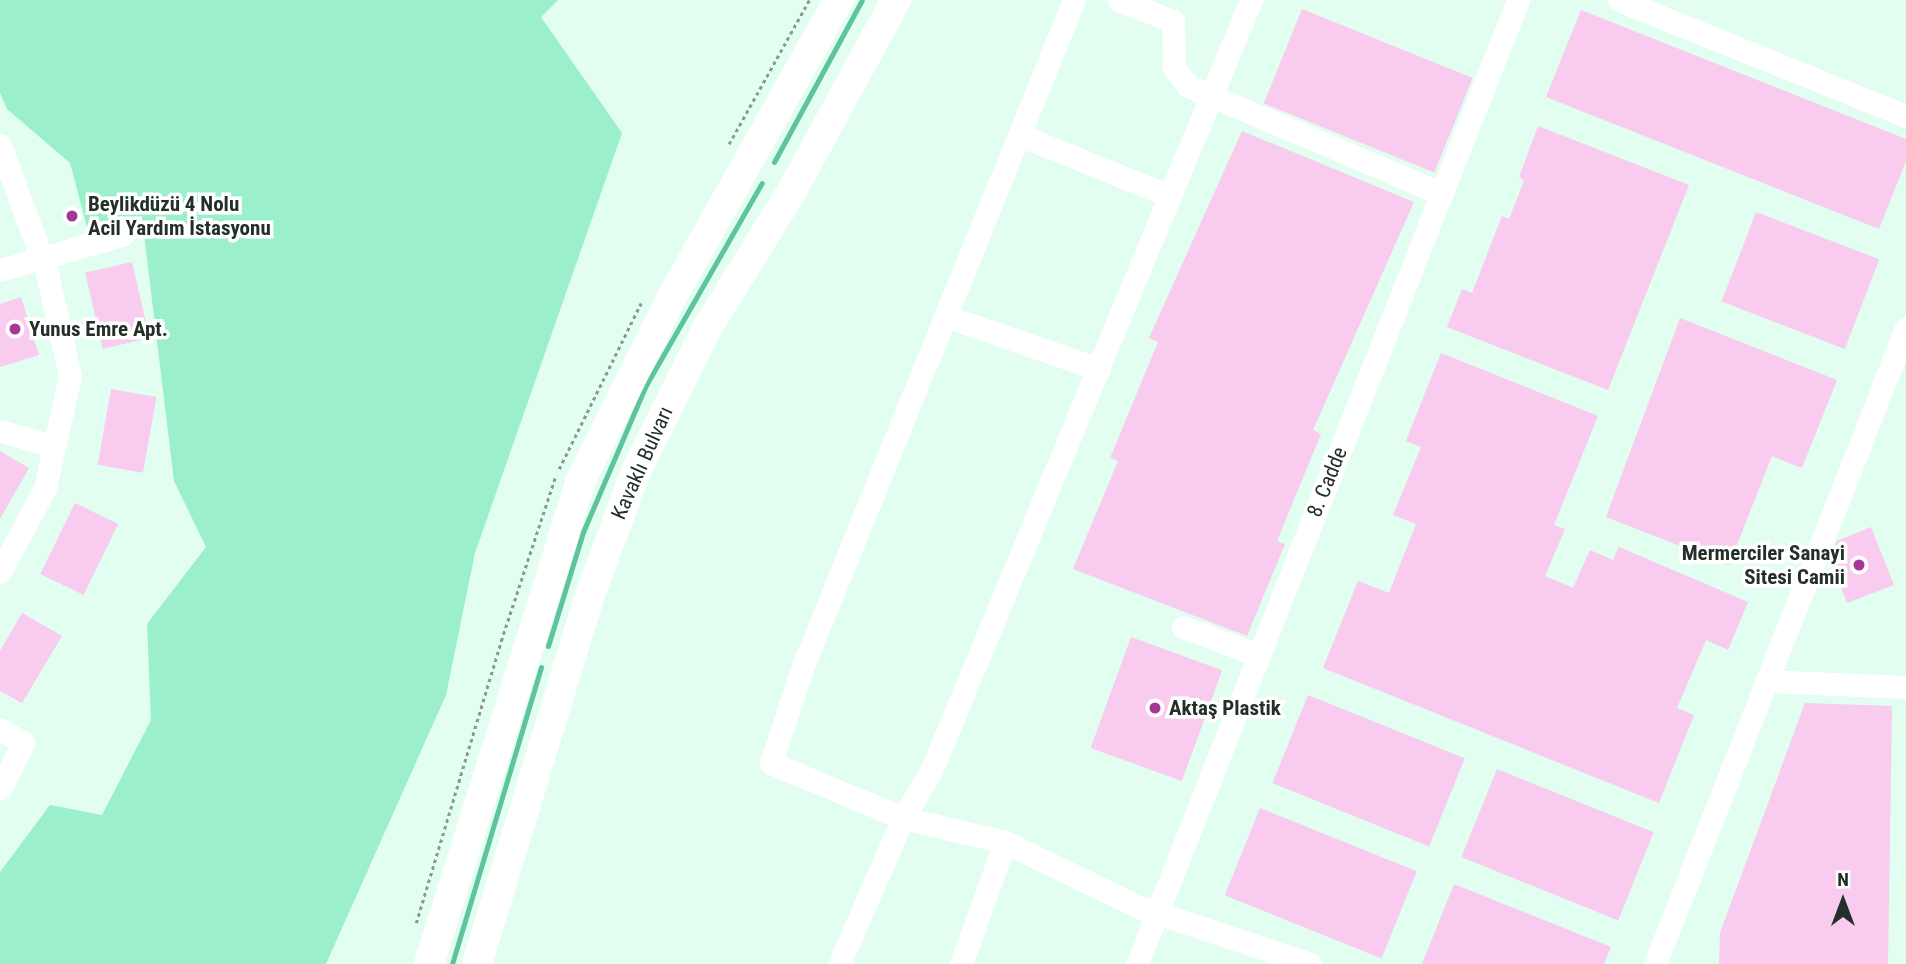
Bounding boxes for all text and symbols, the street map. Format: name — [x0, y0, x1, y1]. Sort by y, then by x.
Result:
place label: Beylikdüzü 4 Nolu Acil Yardım İstasyonu — [88, 191, 271, 241]
marker: Beylikdüzü 4 Nolu Acil Yardım İstasyonu — [62, 206, 82, 226]
place label: Yunus Emre Apt. — [29, 316, 168, 342]
marker: Yunus Emre Apt. — [7, 321, 23, 337]
street label: Kavaklı Bulvarı — [606, 403, 678, 523]
street label: 8. Cadde — [1302, 443, 1352, 521]
place label: Mermerciler Sanayi Sitesi Camii — [1682, 540, 1845, 590]
marker: Mermerciler Sanayi Sitesi Camii — [1851, 557, 1867, 573]
place label: Aktaş Plastik — [1169, 695, 1281, 721]
marker: Aktaş Plastik — [1147, 700, 1163, 716]
north arrow — [1808, 866, 1878, 936]
text: N — [1837, 868, 1849, 891]

